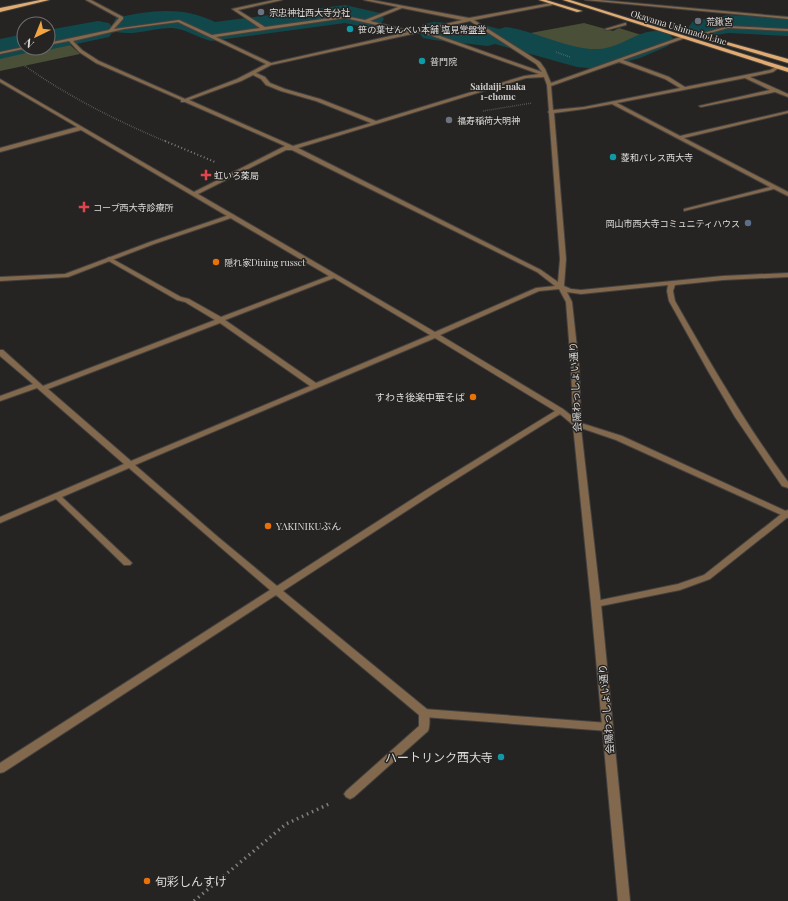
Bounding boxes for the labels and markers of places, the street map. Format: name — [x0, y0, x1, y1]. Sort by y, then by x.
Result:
place label: 宗忠神社西大寺分社 — [269, 6, 350, 18]
marker: 宗忠神社西大寺分社 — [256, 7, 266, 17]
place label: 荒鍬宮 — [706, 15, 733, 27]
marker: 荒鍬宮 — [693, 16, 703, 26]
place label: 笹の葉せんべい本舗 塩見常盤堂 — [358, 23, 486, 35]
marker: 笹の葉せんべい本舗 塩見常盤堂 — [345, 24, 355, 34]
place label: 普門院 — [430, 55, 457, 67]
marker: 普門院 — [417, 56, 427, 66]
place label: 福寿稲荷大明神 — [457, 114, 520, 126]
marker: 福寿稲荷大明神 — [444, 115, 454, 125]
place label: 菱和パレス西大寺 — [621, 151, 693, 163]
marker: 菱和パレス西大寺 — [608, 152, 618, 162]
place label: 虹いろ薬局 — [214, 169, 259, 181]
marker: 虹いろ薬局 — [201, 170, 211, 180]
marker: コープ西大寺診療所 — [78, 201, 90, 213]
place label: コープ西大寺診療所 — [93, 201, 173, 213]
place label: 岡山市西大寺コミュニティハウス — [606, 217, 740, 229]
marker: 岡山市西大寺コミュニティハウス — [743, 218, 753, 228]
place label: 隠れ家Dining russet — [224, 256, 306, 268]
marker: 隠れ家Dining russet — [211, 257, 221, 267]
place label: すわき後楽中華そば — [375, 390, 465, 404]
marker: すわき後楽中華そば — [468, 392, 478, 402]
place label: YAKINIKUぶん — [275, 519, 341, 533]
marker: YAKINIKUぶん — [263, 521, 273, 531]
place label: ハートリンク西大寺 — [385, 749, 493, 765]
marker: ハートリンク西大寺 — [496, 752, 506, 762]
place label: 旬彩しんすけ — [155, 873, 227, 889]
marker: 旬彩しんすけ — [142, 876, 152, 886]

